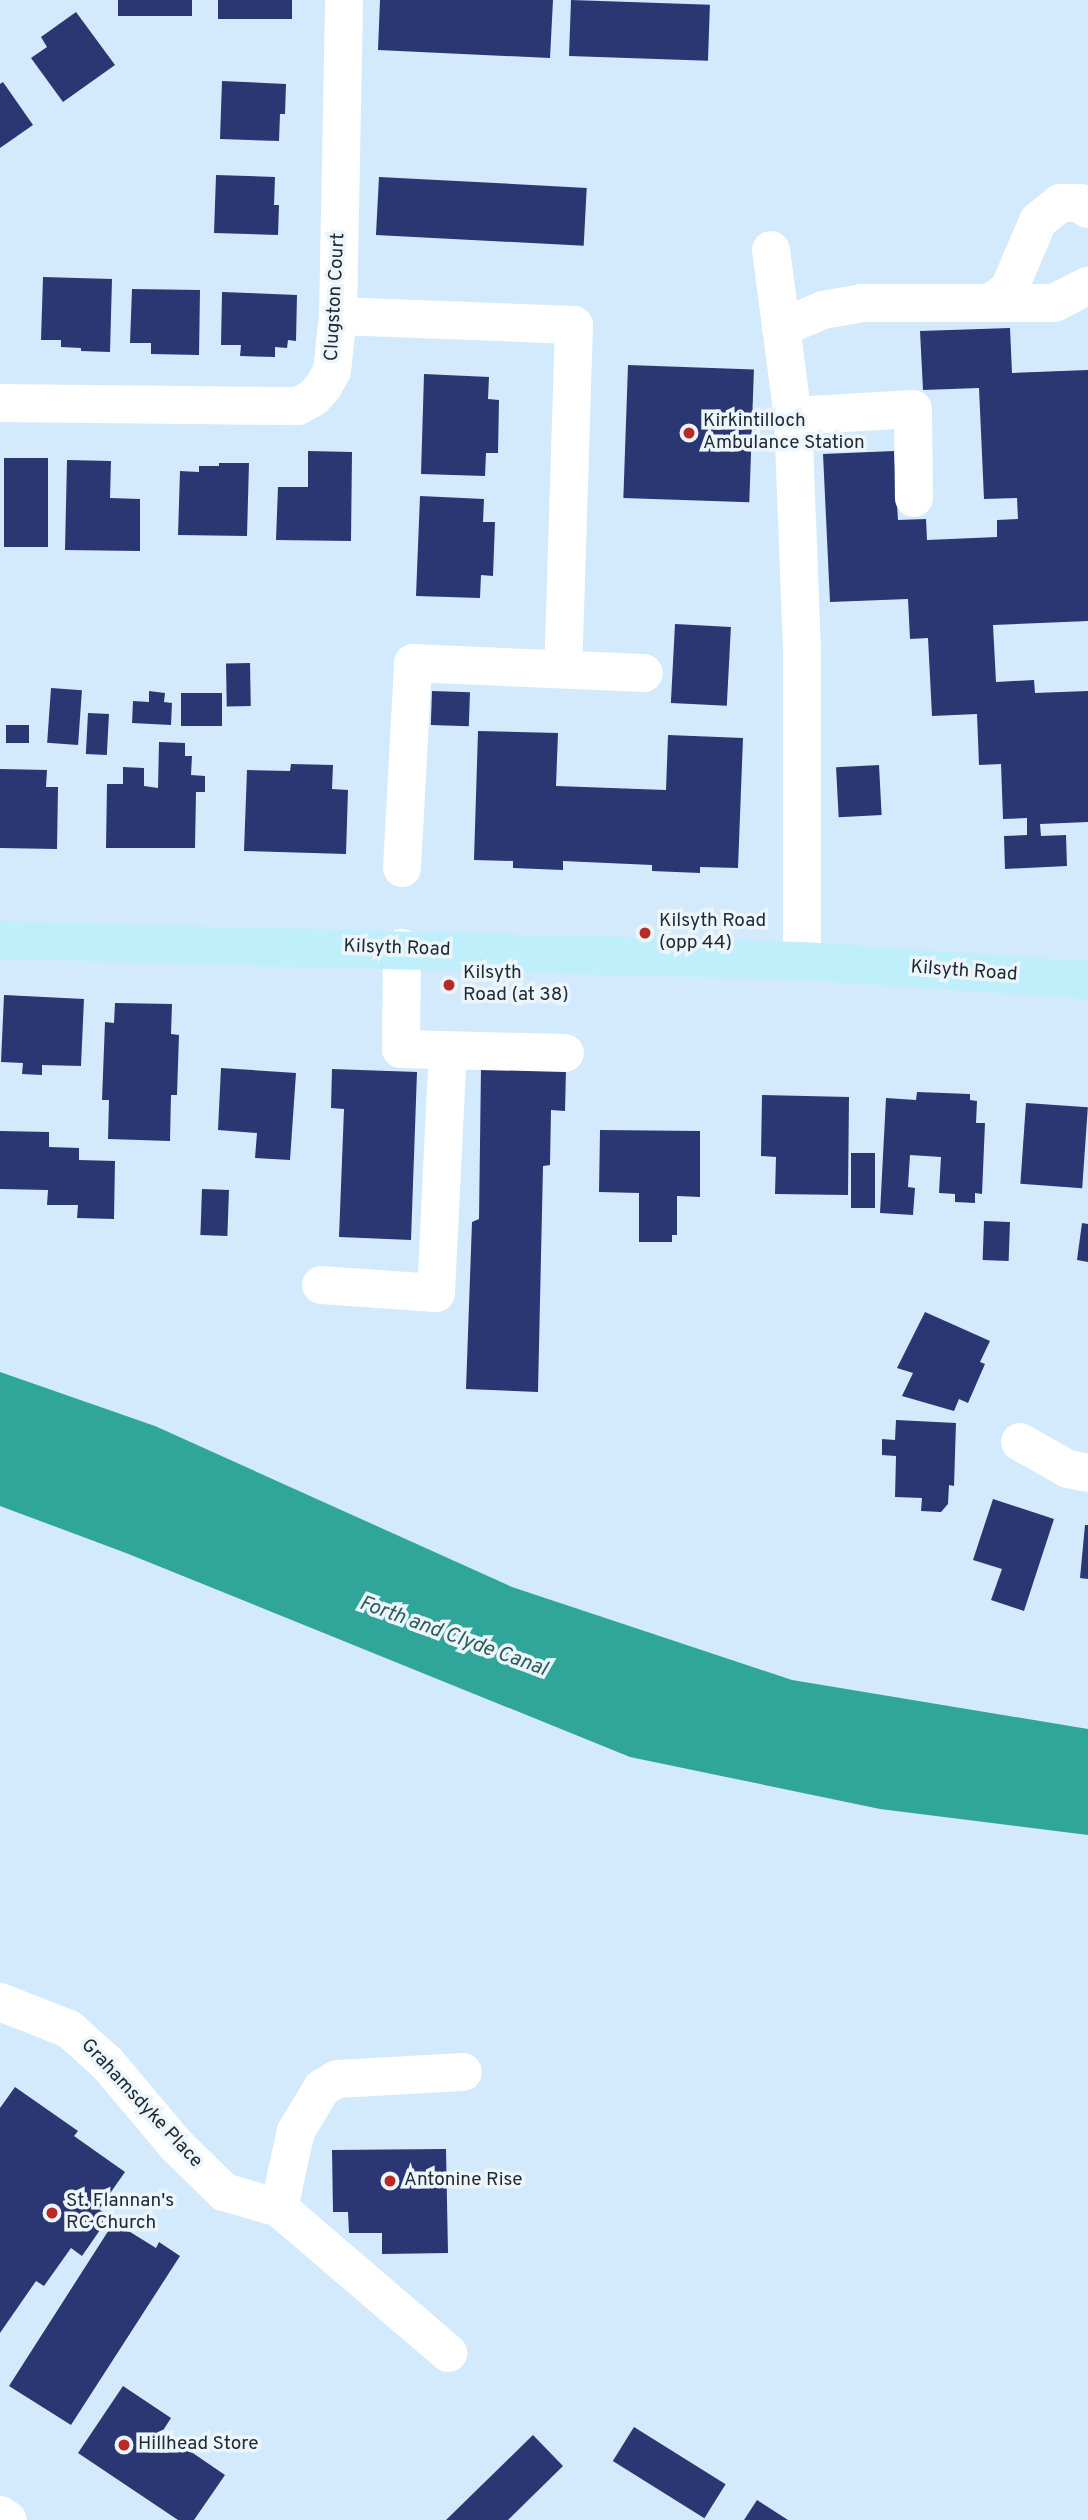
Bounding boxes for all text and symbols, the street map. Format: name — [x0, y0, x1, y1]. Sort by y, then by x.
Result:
street label: Clugston Court — [321, 232, 351, 362]
place label: Kirkintilloch Ambulance Station — [703, 411, 865, 455]
marker: Kirkintilloch Ambulance Station — [681, 425, 697, 441]
place label: Kilsyth Road (opp 44) — [659, 911, 766, 955]
marker: Kilsyth Road (opp 44) — [637, 925, 653, 941]
street label: Kilsyth Road — [343, 936, 451, 962]
street label: Kilsyth Road — [910, 957, 1018, 987]
place label: Kilsyth Road (at 38) — [463, 963, 569, 1007]
marker: Kilsyth Road (at 38) — [441, 977, 457, 993]
water label: Forth and Clyde Canal — [356, 1591, 550, 1683]
street label: Grahamsdyke Place — [75, 2035, 207, 2173]
place label: Antonine Rise — [404, 2170, 522, 2192]
marker: Antonine Rise — [382, 2173, 398, 2189]
place label: St. Flannan's RC Church — [66, 2191, 174, 2235]
marker: St. Flannan's RC Church — [44, 2205, 60, 2221]
place label: Hillhead Store — [138, 2434, 258, 2456]
marker: Hillhead Store — [116, 2437, 132, 2453]

